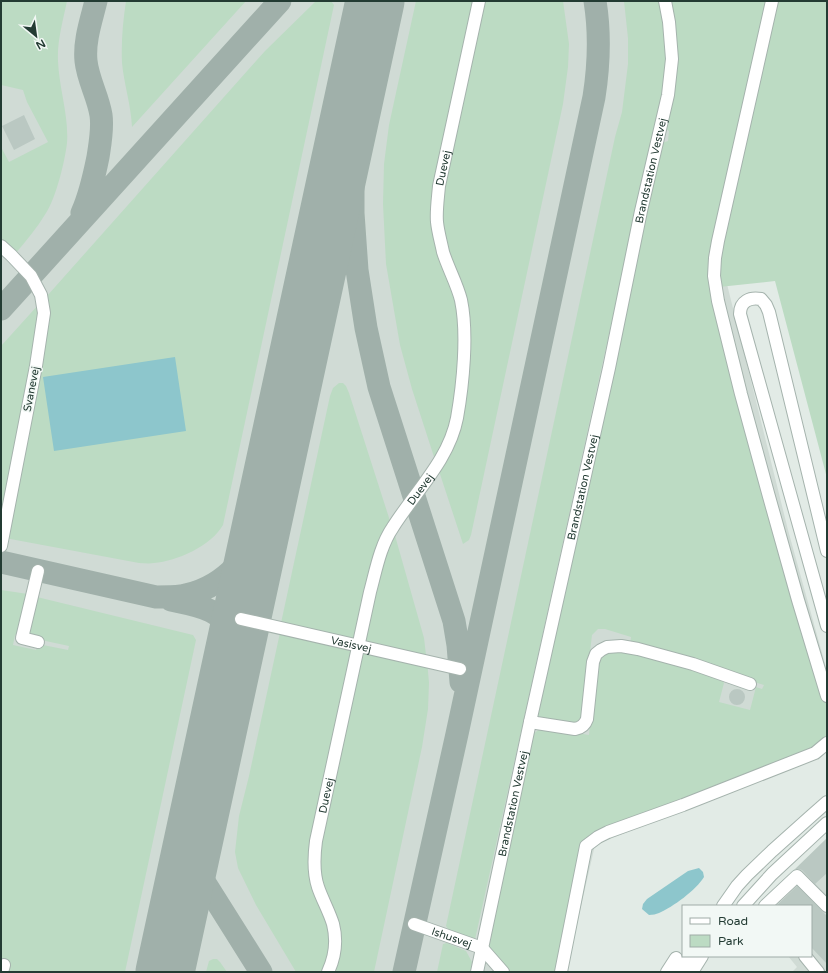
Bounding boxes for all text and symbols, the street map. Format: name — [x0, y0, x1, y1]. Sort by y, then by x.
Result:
north arrow — [16, 16, 56, 56]
text: N — [34, 36, 48, 52]
street label: Brandstation Vestvej — [633, 117, 669, 225]
street label: Duevej — [433, 149, 454, 187]
street label: Svanevej — [21, 365, 42, 413]
street label: Brandstation Vestvej — [565, 433, 601, 541]
street label: Duevej — [404, 471, 436, 508]
street label: Vasisvej — [329, 634, 373, 656]
street label: Brandstation Vestvej — [496, 750, 531, 858]
street label: Duevej — [316, 777, 337, 815]
legend — [682, 905, 812, 957]
text: Road — [718, 914, 748, 928]
street label: Ishusvej — [430, 925, 474, 951]
text: Park — [718, 934, 744, 948]

